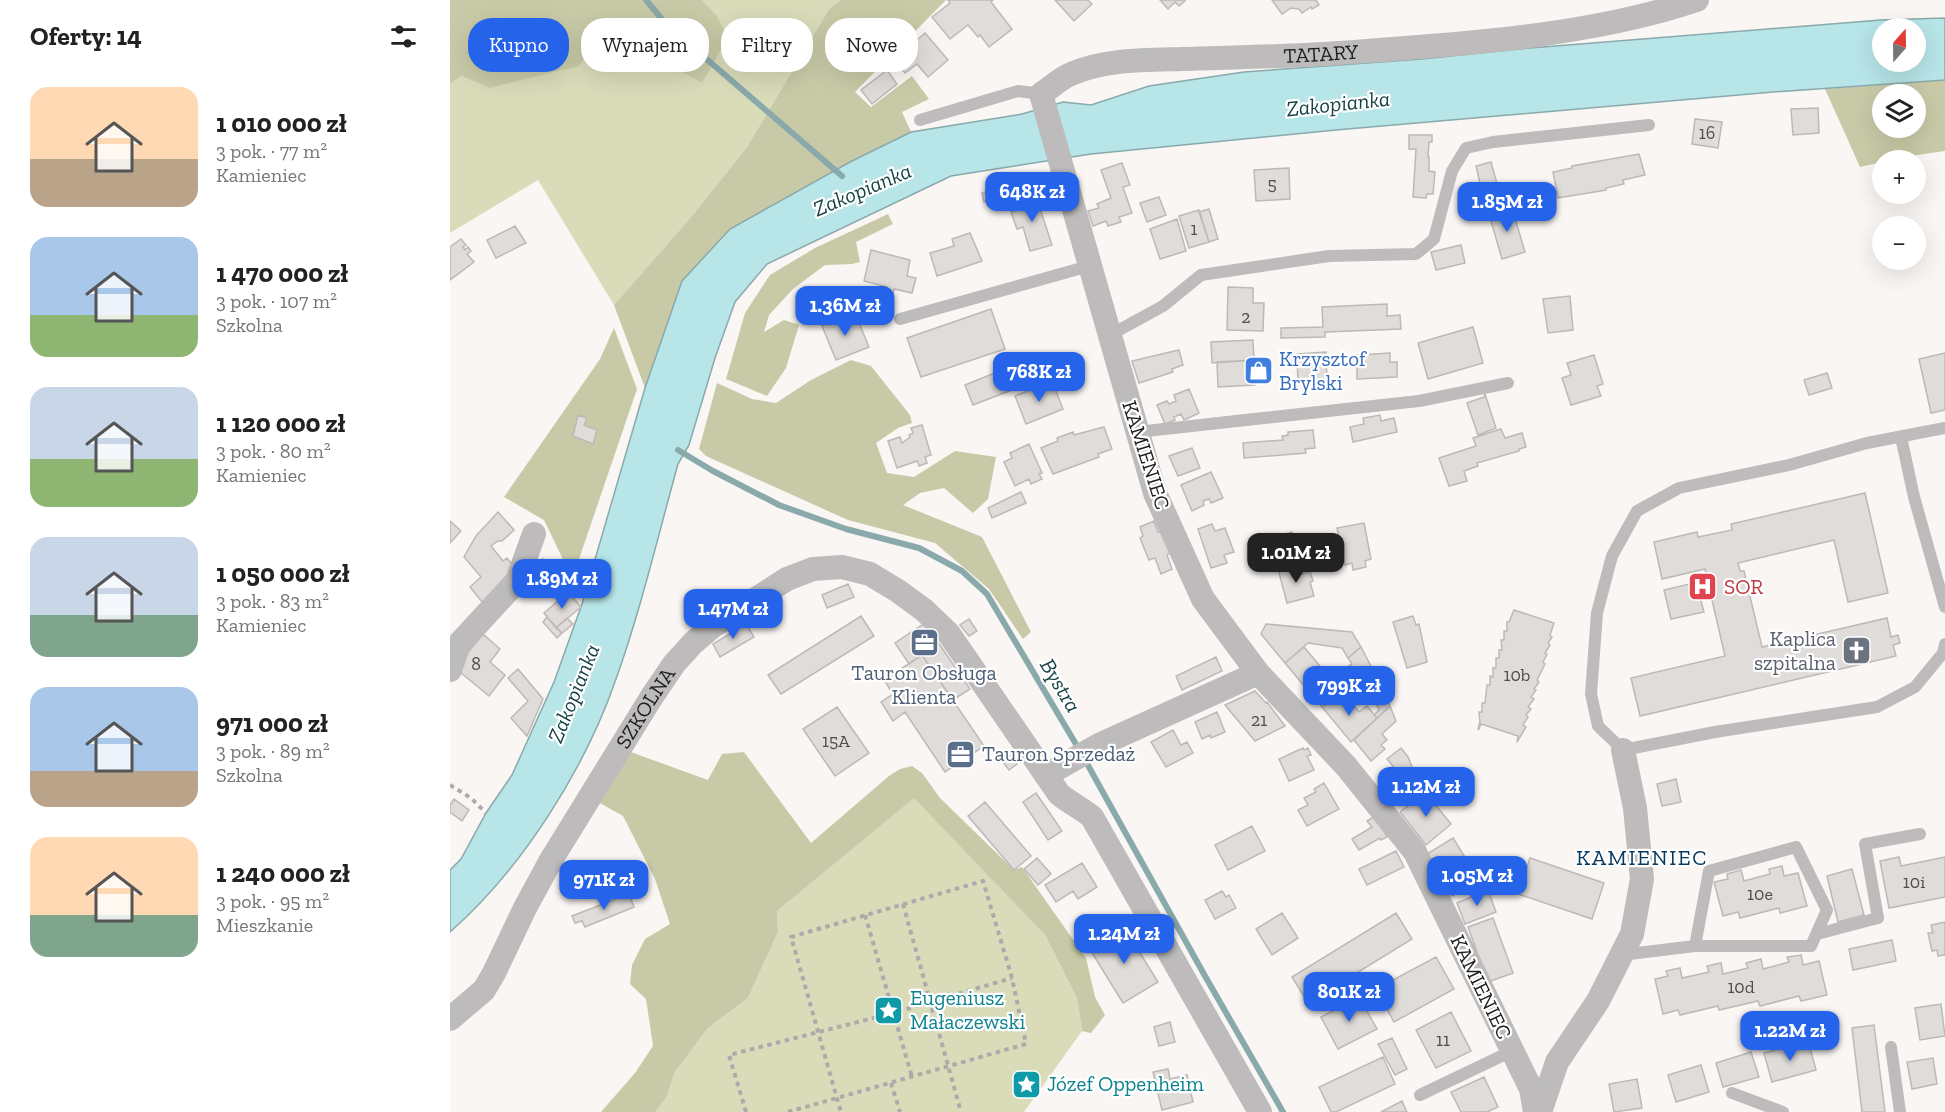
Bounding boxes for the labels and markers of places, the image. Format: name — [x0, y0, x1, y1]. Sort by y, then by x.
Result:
pin: 648K zł — [977, 172, 1087, 223]
pin: 1.85M zł — [1445, 182, 1569, 233]
pin: 1.36M zł — [783, 286, 907, 337]
place label: Krzysztof Brylski — [1279, 346, 1367, 395]
pin: 768K zł — [984, 352, 1094, 403]
shop icon: Krzysztof Brylski — [1242, 355, 1274, 387]
pin: 1.01M zł — [1234, 533, 1358, 584]
pin: 1.89M zł — [500, 559, 624, 610]
hospital icon: SOR — [1687, 571, 1719, 603]
place label: SOR — [1724, 574, 1763, 599]
pin: 1.47M zł — [671, 589, 795, 640]
office icon: Tauron Obsługa Klienta — [908, 626, 940, 658]
place label: Kaplica szpitalna — [1754, 626, 1836, 675]
church icon: Kaplica szpitalna — [1841, 635, 1873, 667]
place label: Tauron Obsługa Klienta — [851, 660, 997, 709]
pin: 799K zł — [1294, 666, 1404, 717]
office icon: Tauron Sprzedaż — [945, 738, 977, 770]
place label: Tauron Sprzedaż — [982, 741, 1136, 766]
pin: 1.12M zł — [1364, 767, 1488, 818]
pin: 1.05M zł — [1415, 856, 1539, 907]
pin: 971K zł — [549, 860, 659, 911]
pin: 1.24M zł — [1062, 914, 1186, 965]
pin: 801K zł — [1294, 972, 1404, 1023]
place label: Eugeniusz Małaczewski — [910, 985, 1025, 1034]
place icon: Eugeniusz Małaczewski — [873, 994, 905, 1026]
pin: 1.22M zł — [1728, 1011, 1852, 1062]
place icon: Józef Oppenheim — [1010, 1068, 1042, 1100]
place label: Józef Oppenheim — [1047, 1071, 1204, 1096]

